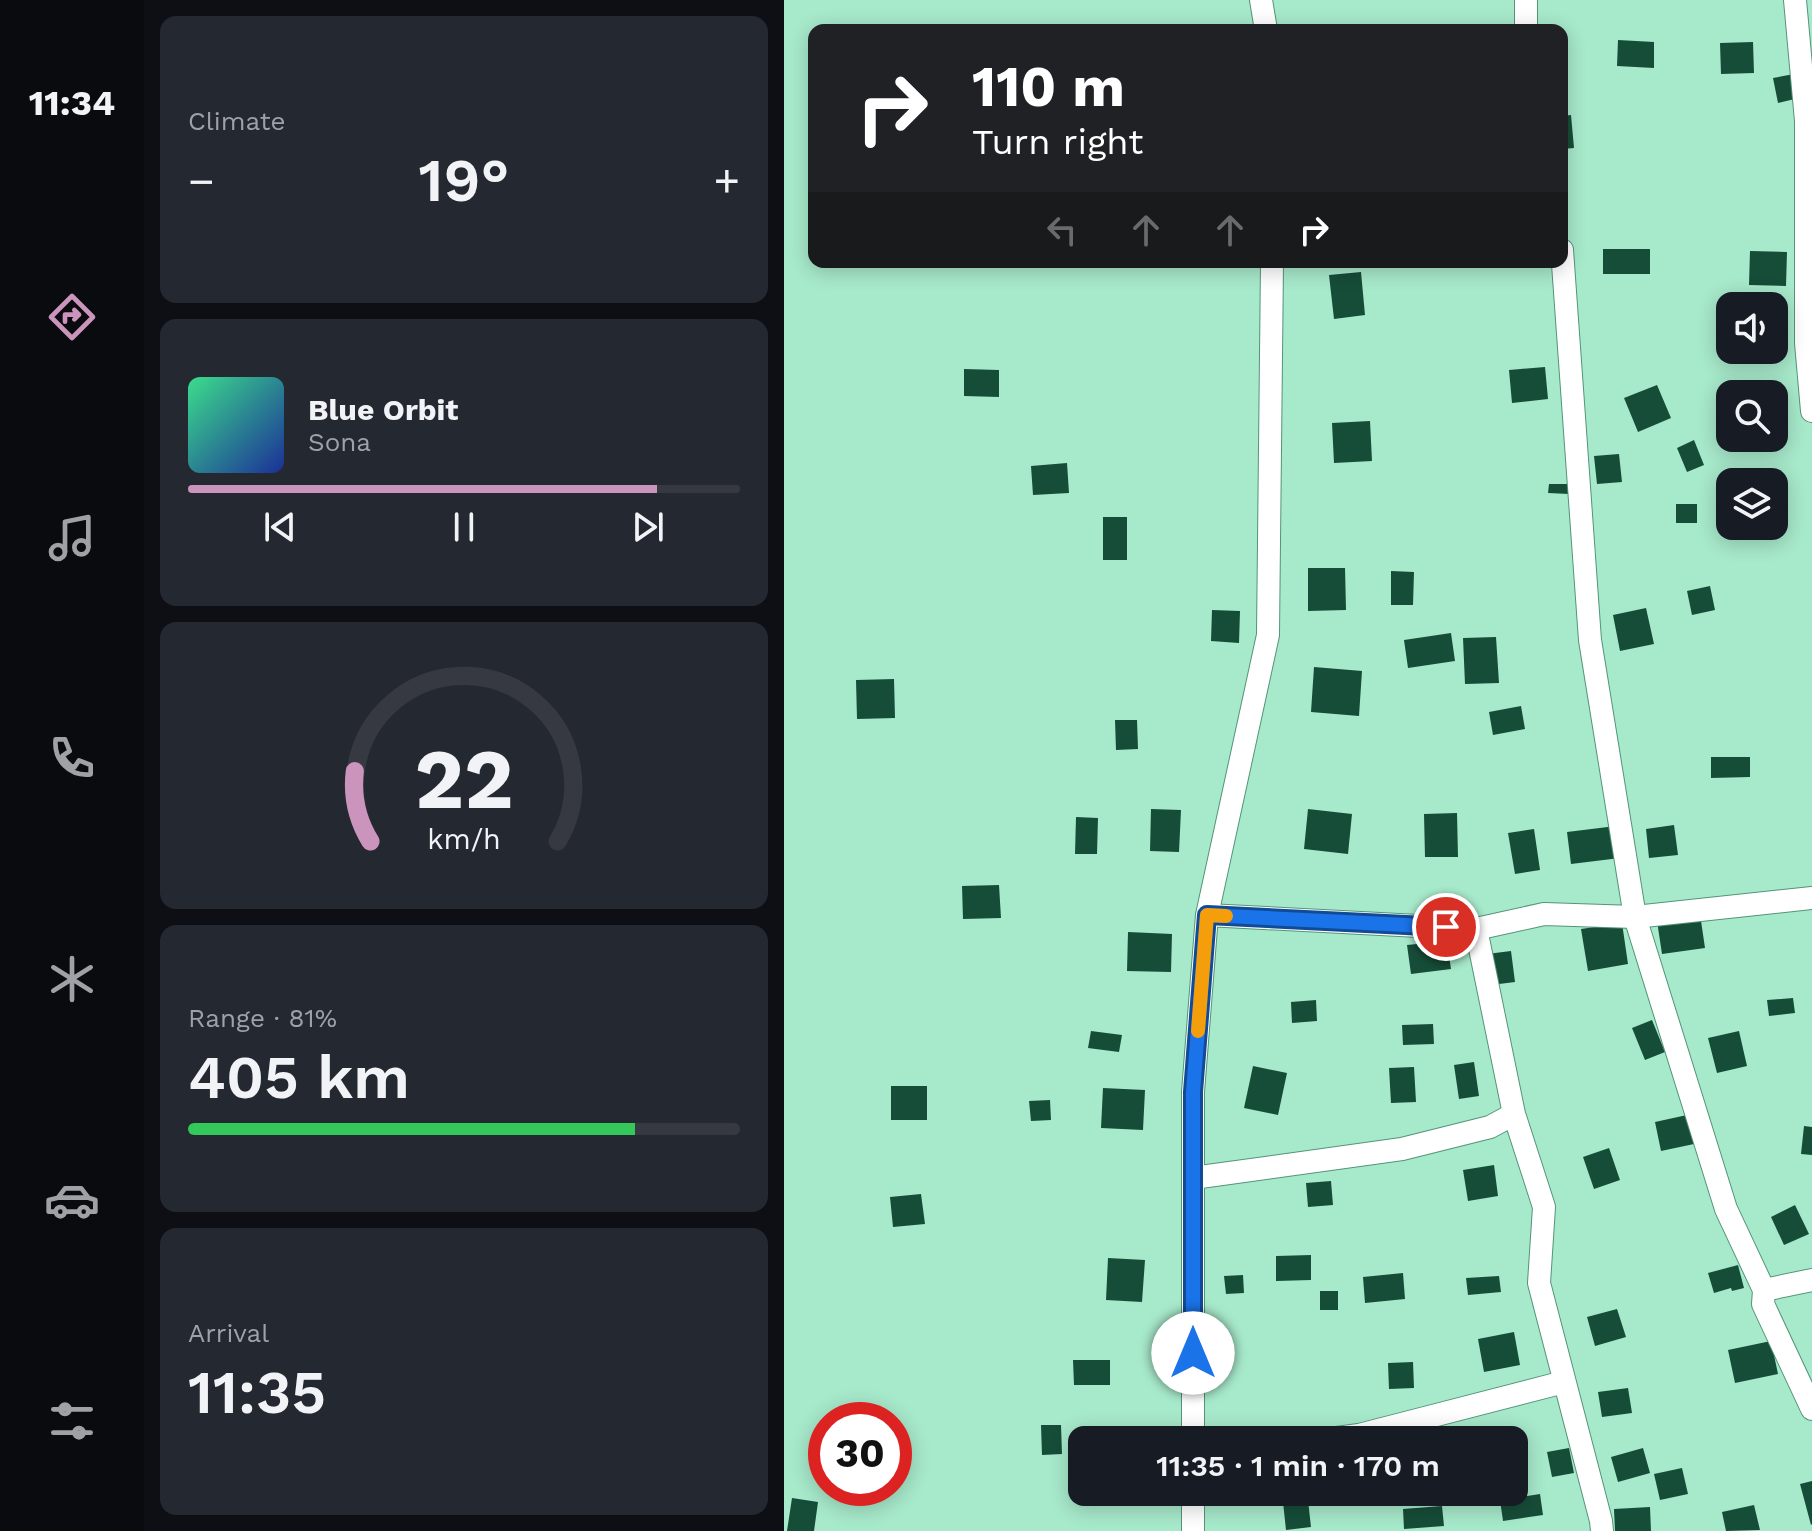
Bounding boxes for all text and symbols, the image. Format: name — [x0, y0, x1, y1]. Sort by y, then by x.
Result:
text: 110 m — [972, 54, 1125, 120]
icon: right — [840, 56, 944, 160]
text: 11:34 — [29, 82, 115, 124]
text: Climate — [188, 106, 286, 136]
text: Turn right — [972, 121, 1143, 163]
text: 19° — [419, 145, 509, 216]
text: − — [188, 155, 215, 207]
text: + — [713, 155, 740, 207]
icon: left — [1040, 208, 1084, 252]
icon: ahead — [1124, 208, 1168, 252]
icon: ahead — [1208, 208, 1252, 252]
icon: right — [1292, 208, 1336, 252]
icon: directions — [44, 289, 100, 345]
map controls — [1716, 292, 1788, 540]
button: sound — [1716, 292, 1788, 364]
button: search — [1716, 380, 1788, 452]
text: Blue Orbit — [308, 392, 458, 427]
text: Sona — [308, 427, 371, 457]
button: layers — [1716, 468, 1788, 540]
icon: previous — [258, 505, 302, 549]
icon: pause — [442, 505, 486, 549]
icon: next — [626, 505, 670, 549]
icon: music — [44, 510, 100, 566]
icon: phone — [44, 730, 100, 786]
text: 22 — [414, 730, 514, 827]
text: km/h — [427, 822, 501, 856]
pin — [1412, 893, 1480, 961]
icon: arrive — [1424, 905, 1468, 949]
icon: climate — [44, 951, 100, 1007]
text: Range · 81% — [188, 1003, 337, 1033]
text: 405 km — [188, 1042, 410, 1113]
icon: car — [44, 1172, 100, 1228]
position arrow — [1151, 1311, 1235, 1395]
text: Arrival — [188, 1318, 269, 1348]
text: 11:35 — [188, 1357, 326, 1428]
icon: filters — [44, 1393, 100, 1449]
speed limit sign: 30 — [808, 1402, 912, 1506]
text: 11:35 · 1 min · 170 m — [1156, 1448, 1440, 1483]

